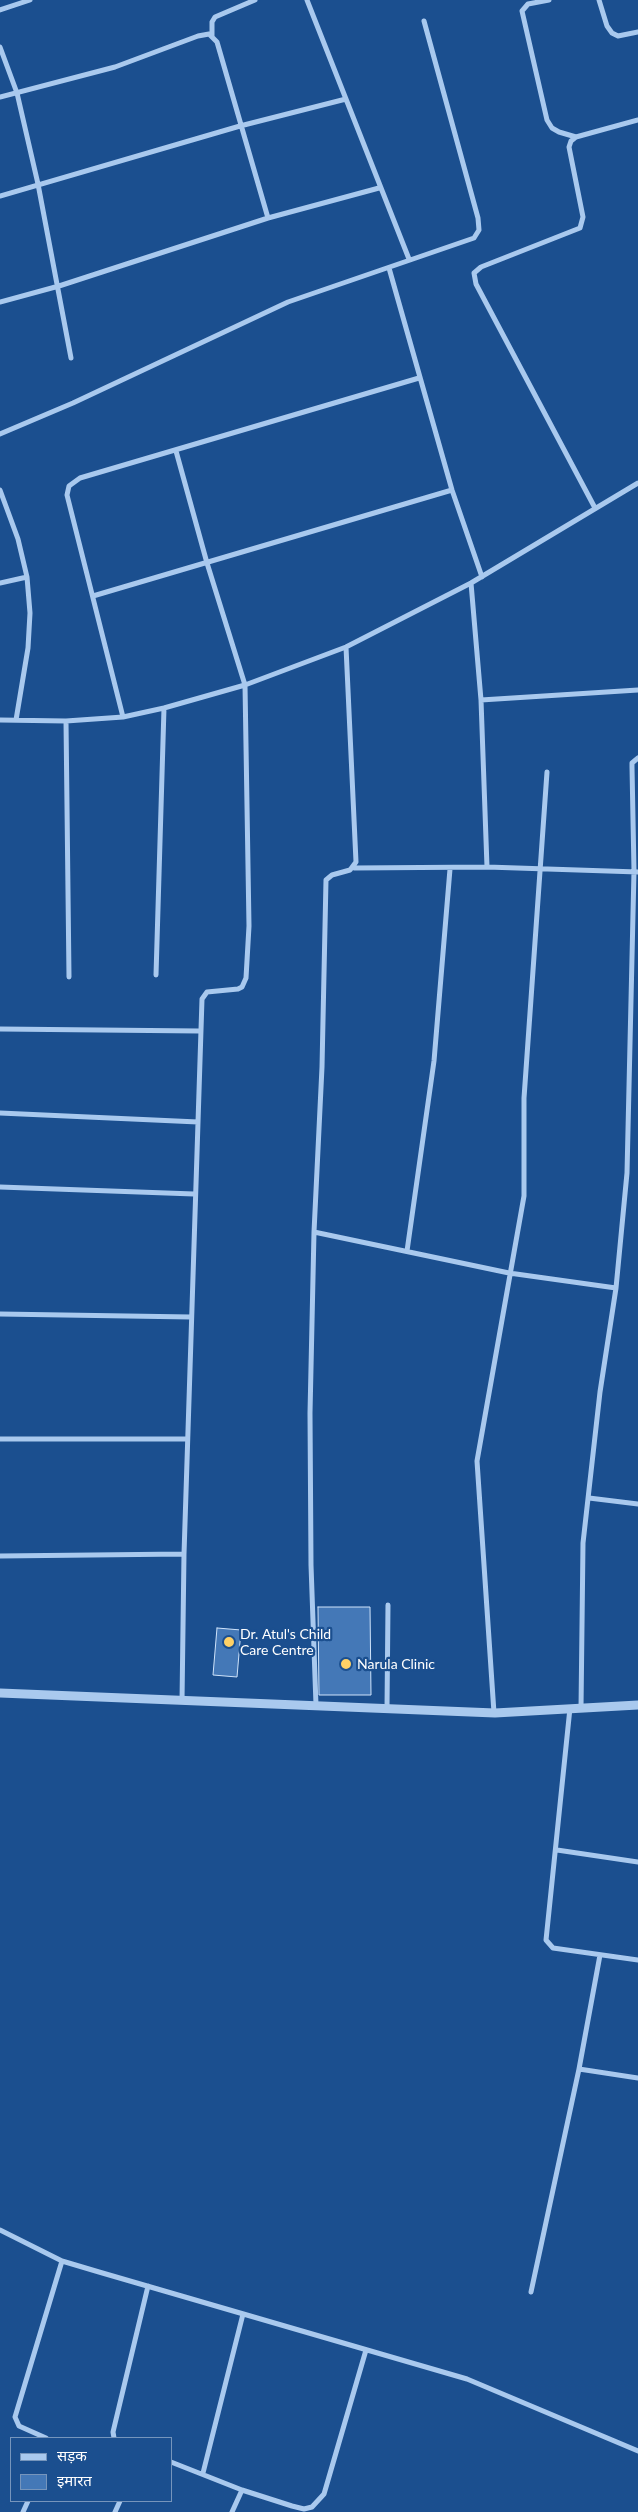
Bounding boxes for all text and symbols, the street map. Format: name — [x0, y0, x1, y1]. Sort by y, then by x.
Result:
place label: Dr. Atul's Child Care Centre — [240, 1626, 331, 1658]
marker: Dr. Atul's Child Care Centre — [222, 1635, 236, 1649]
place label: Narula Clinic — [357, 1656, 435, 1672]
marker: Narula Clinic — [339, 1657, 353, 1671]
legend — [10, 2437, 172, 2502]
text: सड़क — [57, 2446, 87, 2464]
text: इमारत — [57, 2471, 92, 2489]

